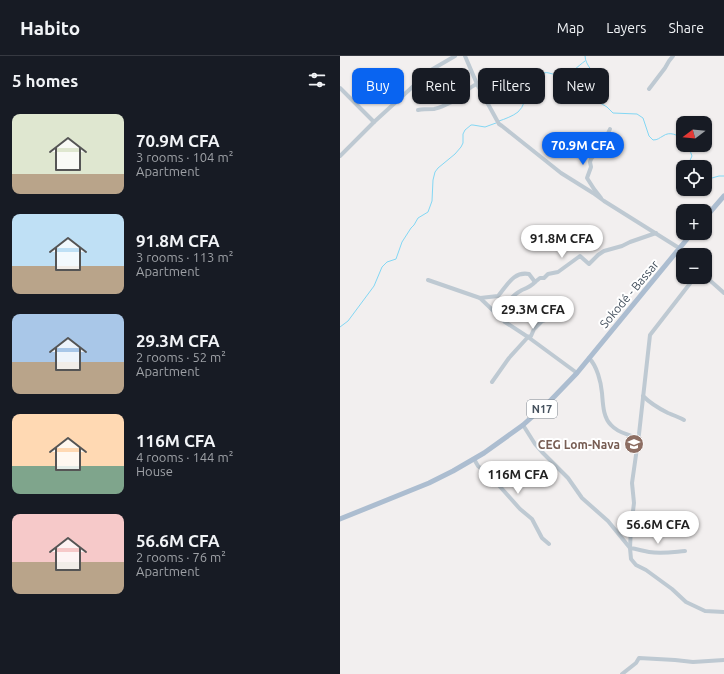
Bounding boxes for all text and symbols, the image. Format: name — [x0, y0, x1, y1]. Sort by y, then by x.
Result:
text: Habito — [20, 17, 80, 39]
text: Map — [557, 20, 584, 36]
text: Layers — [606, 20, 646, 36]
text: Share — [668, 20, 704, 36]
chip: Buy — [352, 68, 404, 104]
chip: Rent — [412, 68, 470, 104]
chip: Filters — [478, 68, 545, 104]
chip: New — [553, 68, 609, 104]
icon: filters — [306, 69, 328, 91]
text: 5 homes — [12, 71, 78, 90]
north arrow — [676, 116, 712, 152]
map controls — [676, 116, 712, 284]
icon: home — [44, 130, 92, 178]
text: 70.9M CFA — [136, 131, 220, 150]
pin: 70.9M CFA — [537, 132, 629, 166]
text: 70.9M CFA — [551, 138, 615, 152]
text: 3 rooms · 104 m² — [136, 150, 233, 164]
button: locate — [676, 160, 712, 196]
text: Apartment — [136, 164, 200, 178]
button: + — [676, 204, 712, 240]
pin: 91.8M CFA — [516, 225, 608, 259]
icon: home — [44, 230, 92, 278]
text: 91.8M CFA — [136, 231, 220, 250]
text: 91.8M CFA — [530, 231, 594, 245]
button: − — [676, 248, 712, 284]
text: 3 rooms · 113 m² — [136, 250, 233, 264]
street label: Sokodé - Bassar — [597, 257, 661, 330]
text: Apartment — [136, 264, 200, 278]
pin: 29.3M CFA — [487, 296, 579, 330]
text: 29.3M CFA — [501, 302, 565, 316]
icon: home — [44, 330, 92, 378]
text: 29.3M CFA — [136, 331, 220, 350]
text: 2 rooms · 52 m² — [136, 350, 226, 364]
text: Apartment — [136, 364, 200, 378]
road number: N17 — [527, 400, 557, 418]
icon: home — [44, 430, 92, 478]
text: 116M CFA — [136, 431, 216, 450]
school or university icon: CEG Lom-Nava — [623, 433, 645, 455]
place label: CEG Lom-Nava — [538, 438, 620, 451]
text: 4 rooms · 144 m² — [136, 450, 233, 464]
pin: 116M CFA — [477, 461, 559, 495]
text: House — [136, 464, 173, 478]
text: 116M CFA — [488, 467, 548, 481]
pin: 56.6M CFA — [612, 511, 704, 545]
text: 56.6M CFA — [626, 517, 690, 531]
icon: home — [44, 530, 92, 578]
text: 56.6M CFA — [136, 531, 220, 550]
text: 2 rooms · 76 m² — [136, 550, 226, 564]
text: Apartment — [136, 564, 200, 578]

